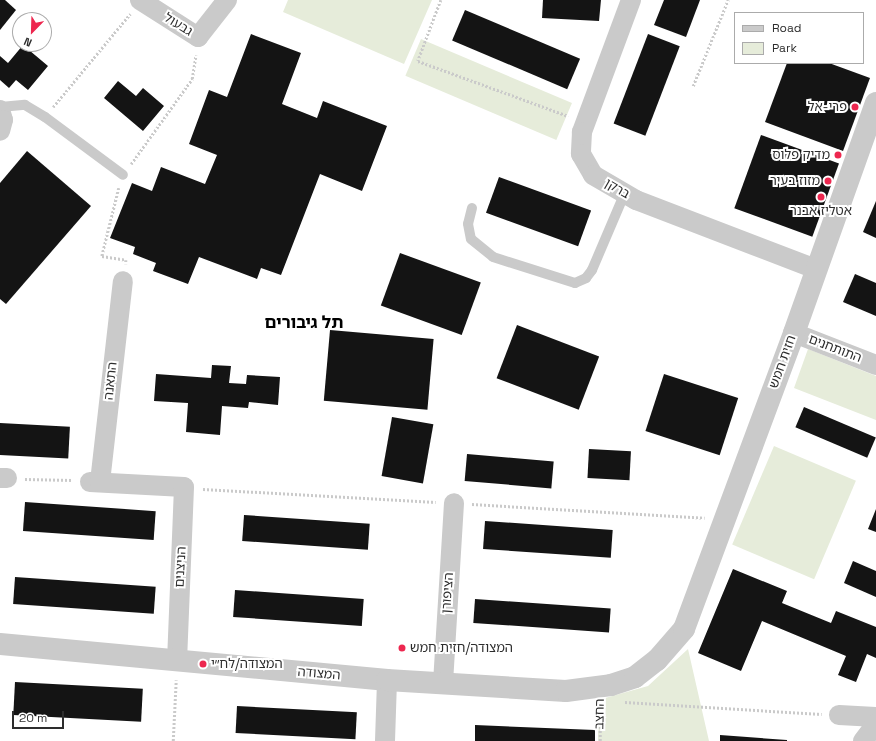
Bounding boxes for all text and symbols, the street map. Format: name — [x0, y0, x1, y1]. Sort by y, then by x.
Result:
street label: גבעול — [161, 10, 195, 40]
north arrow — [12, 12, 52, 52]
legend — [734, 12, 864, 64]
text: Road — [772, 20, 801, 36]
text: N — [22, 34, 34, 50]
text: Park — [772, 40, 797, 56]
place label: פרי-אל — [808, 99, 847, 115]
marker: פרי-אל — [850, 102, 860, 112]
place label: מדיק פלוס — [772, 147, 830, 163]
marker: מדיק פלוס — [833, 150, 843, 160]
place label: מזוז בעיר — [770, 173, 820, 189]
street label: ברקן — [602, 176, 632, 202]
marker: מזוז בעיר — [823, 176, 833, 186]
marker: אטליז אבנר — [816, 192, 826, 202]
place label: אטליז אבנר — [790, 203, 852, 219]
district label: תל גיבורים — [265, 313, 343, 333]
street label: התותחנים — [806, 332, 864, 366]
street label: חזית חמש — [766, 333, 800, 391]
street label: התאנה — [101, 361, 121, 401]
street label: הניצנים — [172, 546, 190, 588]
street label: הציפורן — [439, 572, 457, 614]
place label: המצודה/חזית חמש — [410, 640, 513, 656]
marker: המצודה/חזית חמש — [397, 643, 407, 653]
place label: המצודה/לח״י — [211, 656, 283, 672]
marker: המצודה/לח״י — [198, 659, 208, 669]
street label: המצודה — [297, 664, 341, 684]
street label: החצב — [592, 698, 608, 730]
scale bar — [14, 703, 66, 729]
text: 20 m — [19, 710, 47, 726]

